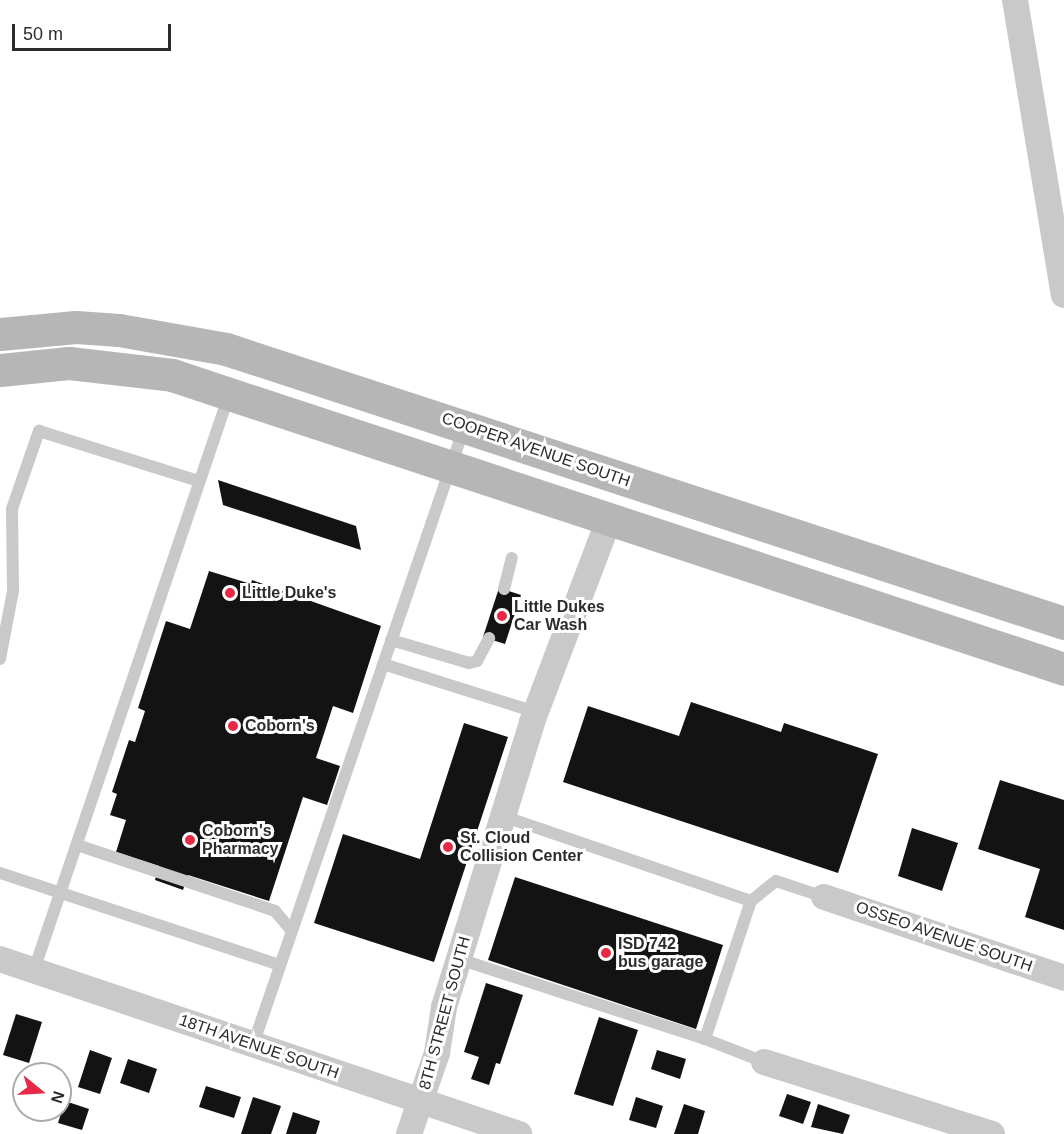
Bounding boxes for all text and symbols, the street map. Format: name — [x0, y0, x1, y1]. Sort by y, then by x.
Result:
scale bar — [15, 12, 174, 50]
text: 50 m — [23, 24, 63, 44]
street label: COOPER AVENUE SOUTH — [439, 409, 633, 491]
place label: Little Duke's — [242, 583, 336, 603]
marker: Little Duke's — [223, 586, 237, 600]
place label: Little Dukes Car Wash — [514, 597, 605, 635]
marker: Little Dukes Car Wash — [495, 609, 509, 623]
place label: Coborn's — [245, 716, 315, 736]
marker: Coborn's — [226, 719, 240, 733]
place label: Coborn's Pharmacy — [202, 821, 278, 859]
place label: St. Cloud Collision Center — [460, 828, 583, 866]
marker: Coborn's Pharmacy — [183, 833, 197, 847]
marker: St. Cloud Collision Center — [441, 840, 455, 854]
street label: OSSEO AVENUE SOUTH — [853, 898, 1035, 976]
street label: 8TH STREET SOUTH — [415, 934, 475, 1092]
place label: ISD 742 bus garage — [618, 934, 703, 972]
marker: ISD 742 bus garage — [599, 946, 613, 960]
street label: 18TH AVENUE SOUTH — [176, 1010, 342, 1084]
north arrow — [12, 1062, 72, 1122]
text: N — [48, 1089, 68, 1105]

